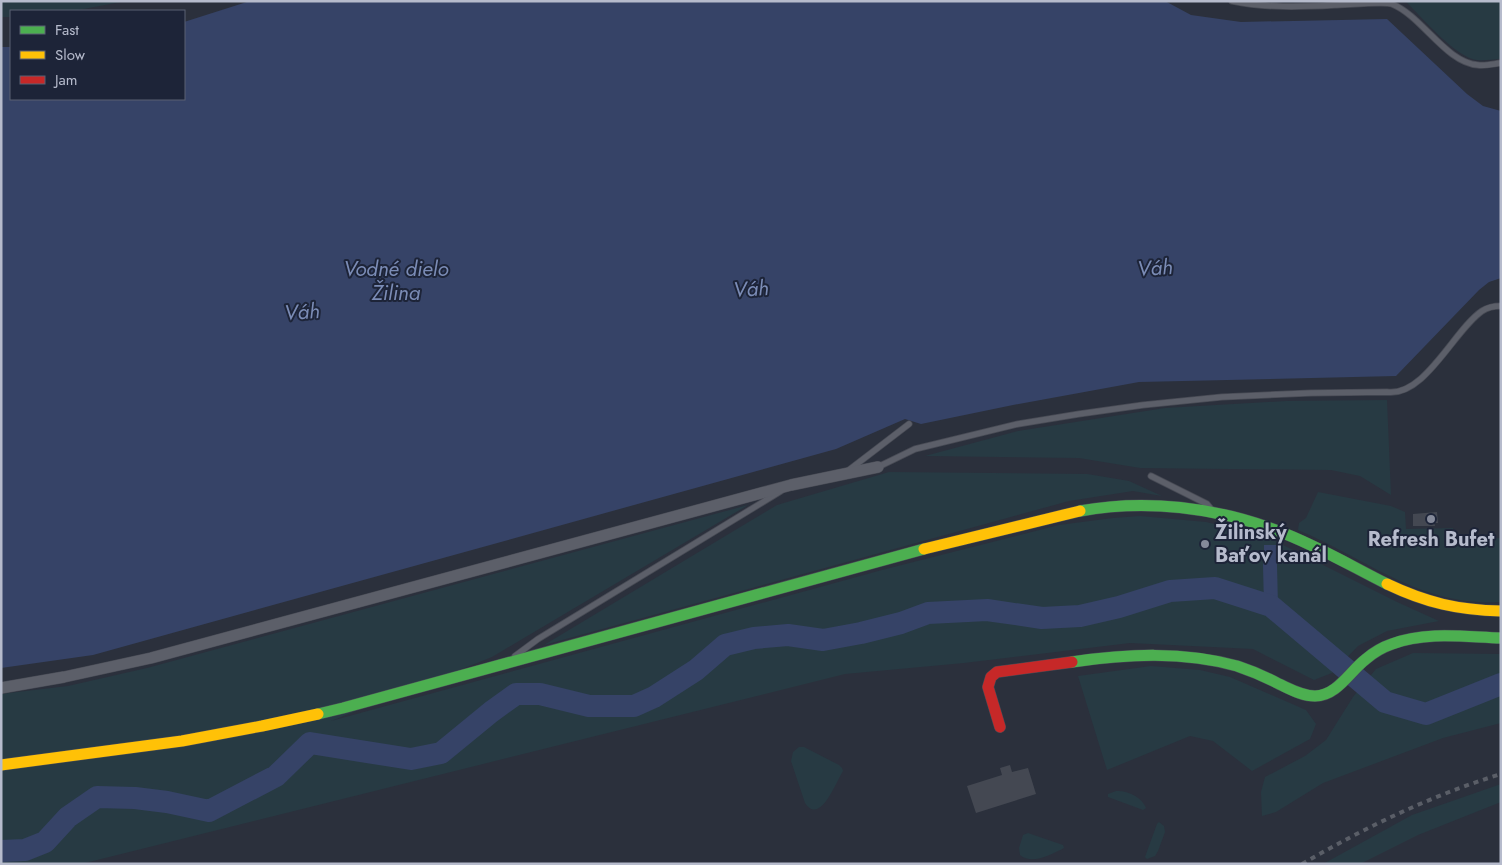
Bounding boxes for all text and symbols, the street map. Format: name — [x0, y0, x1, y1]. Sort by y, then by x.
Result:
legend — [10, 10, 185, 100]
text: Fast — [55, 19, 79, 41]
text: Slow — [55, 44, 86, 66]
text: Jam — [53, 69, 78, 91]
water label: Váh — [1136, 252, 1174, 284]
water label: Vodné dielo Žilina — [343, 254, 449, 308]
water label: Váh — [732, 273, 770, 305]
water label: Váh — [283, 296, 321, 328]
marker: Refresh Bufet — [1425, 513, 1437, 525]
place label: Žilinský Baťov kanál — [1215, 517, 1327, 570]
place label: Refresh Bufet — [1368, 525, 1495, 554]
marker: Žilinský Baťov kanál — [1199, 538, 1211, 550]

